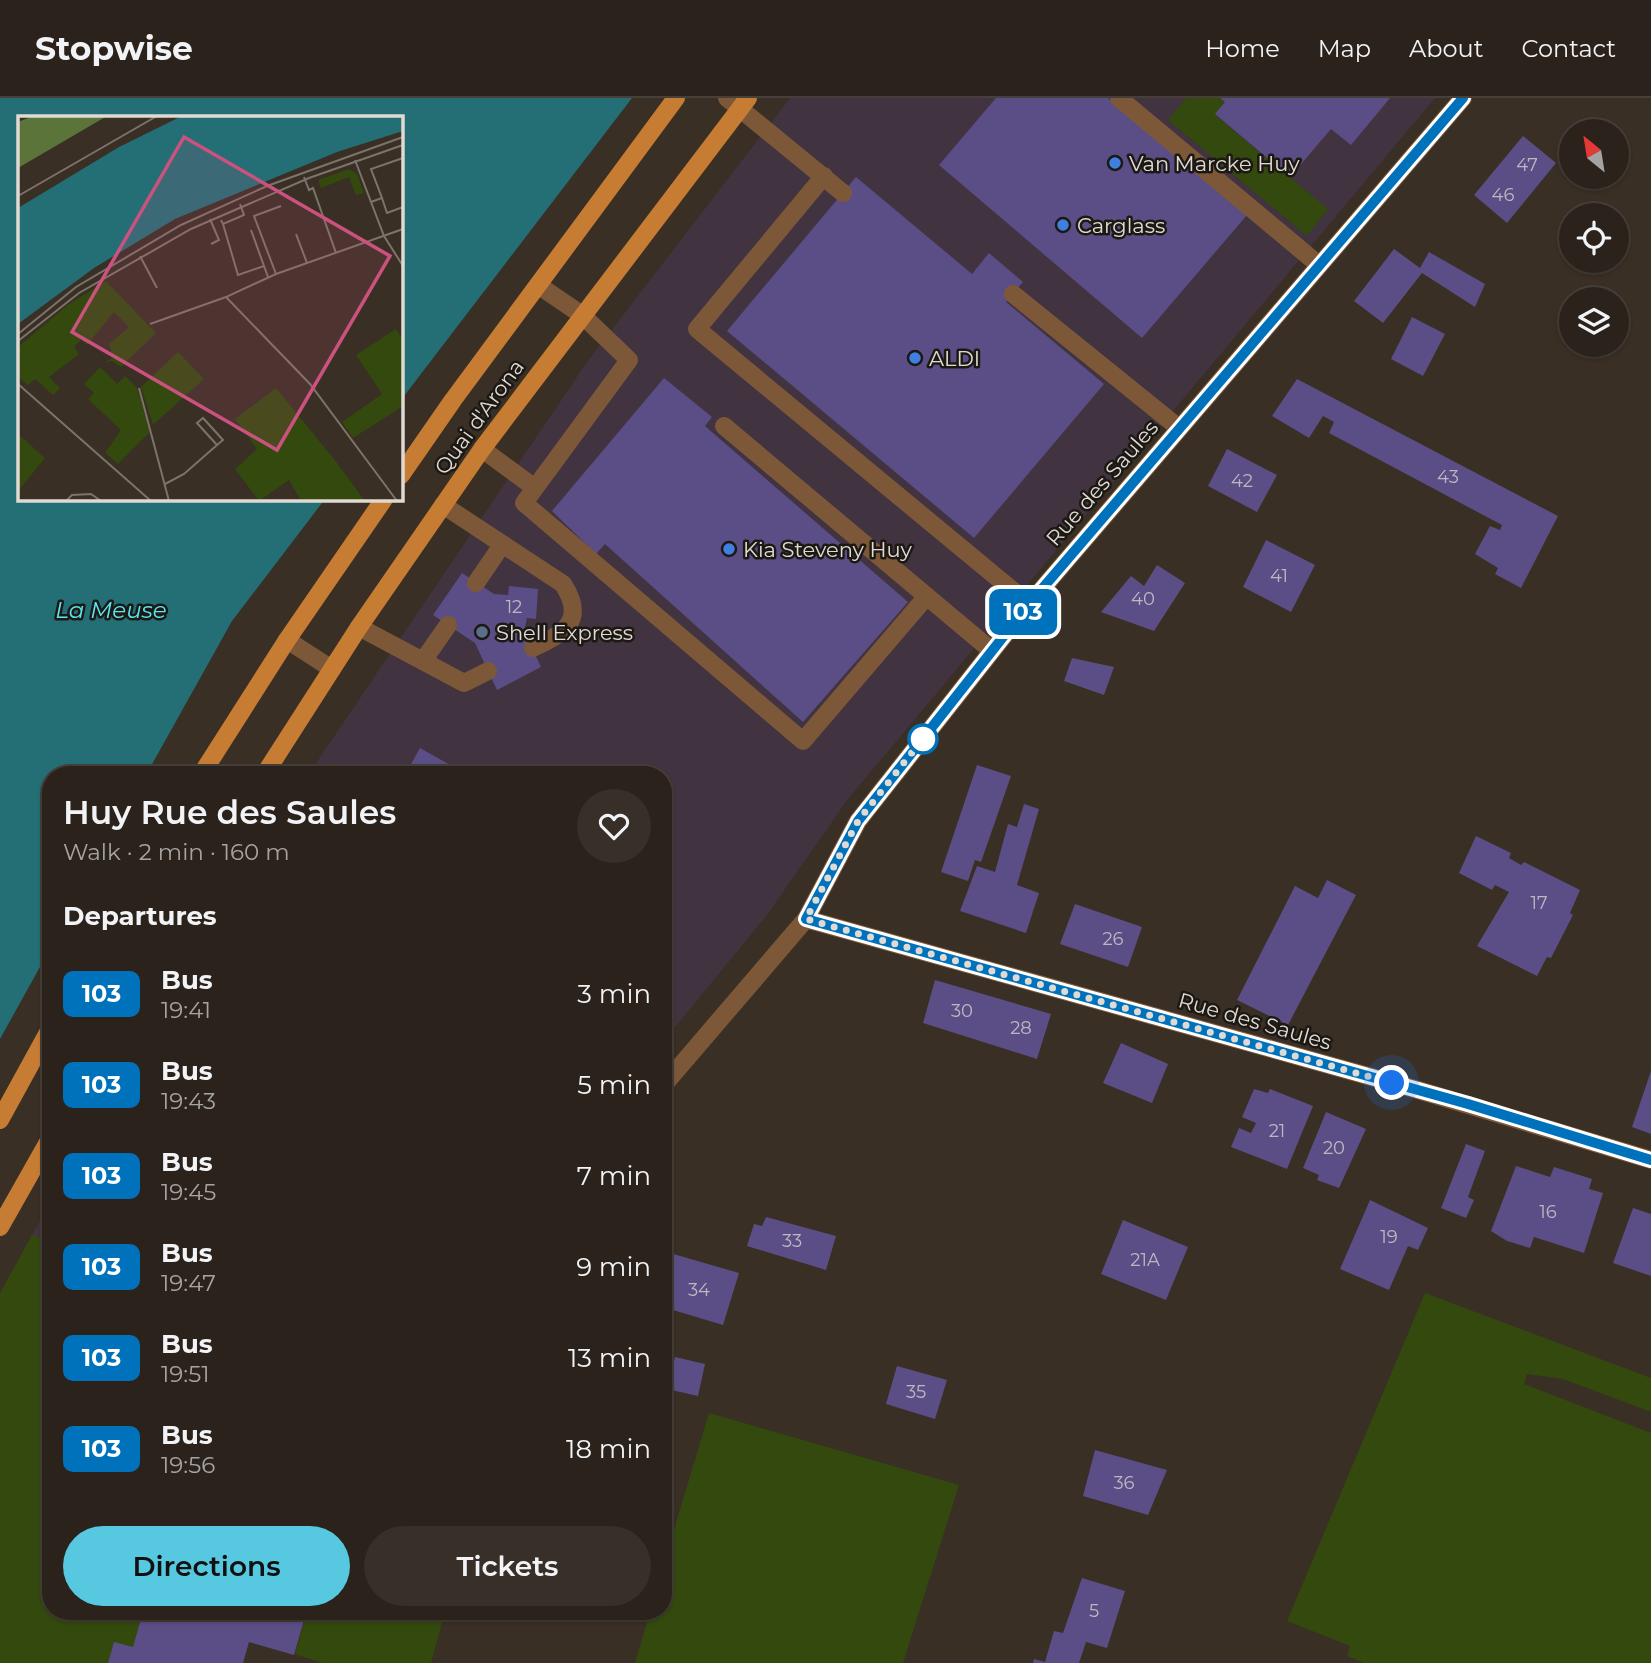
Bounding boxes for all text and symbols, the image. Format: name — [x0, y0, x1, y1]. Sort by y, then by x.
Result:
text: Stopwise — [35, 28, 193, 68]
text: Home — [1205, 34, 1280, 63]
text: Map — [1318, 34, 1371, 63]
text: About — [1409, 34, 1483, 63]
text: Contact — [1521, 34, 1616, 63]
inset map — [18, 116, 402, 500]
north arrow — [1559, 119, 1629, 189]
map controls — [1559, 119, 1629, 357]
place label: Van Marcke Huy — [1129, 151, 1300, 176]
house number: 47 — [1516, 154, 1538, 176]
marker: Van Marcke Huy — [1107, 155, 1123, 171]
house number: 46 — [1492, 184, 1514, 206]
button: locate — [1559, 203, 1629, 273]
place label: Carglass — [1077, 213, 1165, 238]
marker: Carglass — [1055, 217, 1071, 233]
button: layers — [1559, 287, 1629, 357]
place label: ALDI — [929, 346, 980, 371]
marker: ALDI — [907, 350, 923, 366]
street label: Quai d'Arona — [429, 355, 529, 479]
street label: Rue des Saules — [1041, 415, 1163, 551]
house number: 43 — [1437, 466, 1459, 488]
house number: 42 — [1231, 470, 1253, 492]
place label: Kia Steveny Huy — [743, 537, 913, 562]
marker: Kia Steveny Huy — [721, 541, 737, 557]
house number: 41 — [1270, 565, 1288, 587]
house number: 40 — [1131, 588, 1155, 610]
line badge: 103 — [983, 589, 1063, 635]
water label: La Meuse — [55, 596, 167, 624]
house number: 12 — [506, 596, 522, 618]
text: 103 — [1003, 597, 1043, 626]
place label: Shell Express — [496, 620, 633, 645]
marker: Shell Express — [474, 624, 490, 640]
unlabelled marker — [908, 724, 938, 754]
button: heart — [577, 789, 651, 863]
text: Huy Rue des Saules — [63, 792, 396, 832]
text: Walk · 2 min · 160 m — [63, 838, 290, 866]
house number: 17 — [1530, 892, 1548, 914]
text: Departures — [63, 900, 217, 932]
house number: 26 — [1102, 928, 1124, 950]
text: Bus — [161, 964, 213, 996]
text: 3 min — [577, 978, 651, 1010]
text: 103 — [82, 979, 121, 1008]
street label: Rue des Saules — [1176, 987, 1334, 1055]
text: 19:41 — [161, 996, 211, 1024]
house number: 30 — [951, 1000, 973, 1022]
house number: 28 — [1010, 1017, 1032, 1039]
text: Bus — [161, 1055, 213, 1087]
your location — [1374, 1065, 1409, 1100]
text: 5 min — [577, 1069, 651, 1101]
text: 103 — [82, 1070, 121, 1099]
text: 19:43 — [161, 1087, 216, 1115]
house number: 21 — [1269, 1120, 1285, 1142]
house number: 20 — [1323, 1137, 1345, 1159]
text: Bus — [161, 1146, 213, 1178]
text: 7 min — [577, 1160, 651, 1192]
text: 103 — [82, 1161, 121, 1190]
text: 19:45 — [161, 1178, 216, 1206]
house number: 16 — [1539, 1201, 1557, 1223]
house number: 19 — [1380, 1226, 1398, 1248]
house number: 33 — [782, 1230, 802, 1252]
text: Bus — [161, 1237, 213, 1269]
house number: 21A — [1130, 1249, 1160, 1271]
text: 9 min — [576, 1251, 651, 1283]
text: 103 — [82, 1252, 121, 1281]
text: 19:47 — [161, 1269, 216, 1297]
house number: 34 — [688, 1279, 710, 1301]
text: Bus — [161, 1328, 213, 1360]
text: 13 min — [568, 1342, 651, 1374]
text: 103 — [82, 1343, 121, 1372]
text: 19:51 — [161, 1360, 210, 1388]
house number: 35 — [906, 1381, 926, 1403]
text: Bus — [161, 1419, 213, 1451]
text: 18 min — [566, 1433, 651, 1465]
text: 103 — [82, 1434, 121, 1463]
text: 19:56 — [161, 1451, 215, 1479]
house number: 36 — [1113, 1472, 1135, 1494]
button: Directions — [63, 1526, 350, 1606]
button: Tickets — [364, 1526, 651, 1606]
house number: 5 — [1089, 1600, 1099, 1622]

